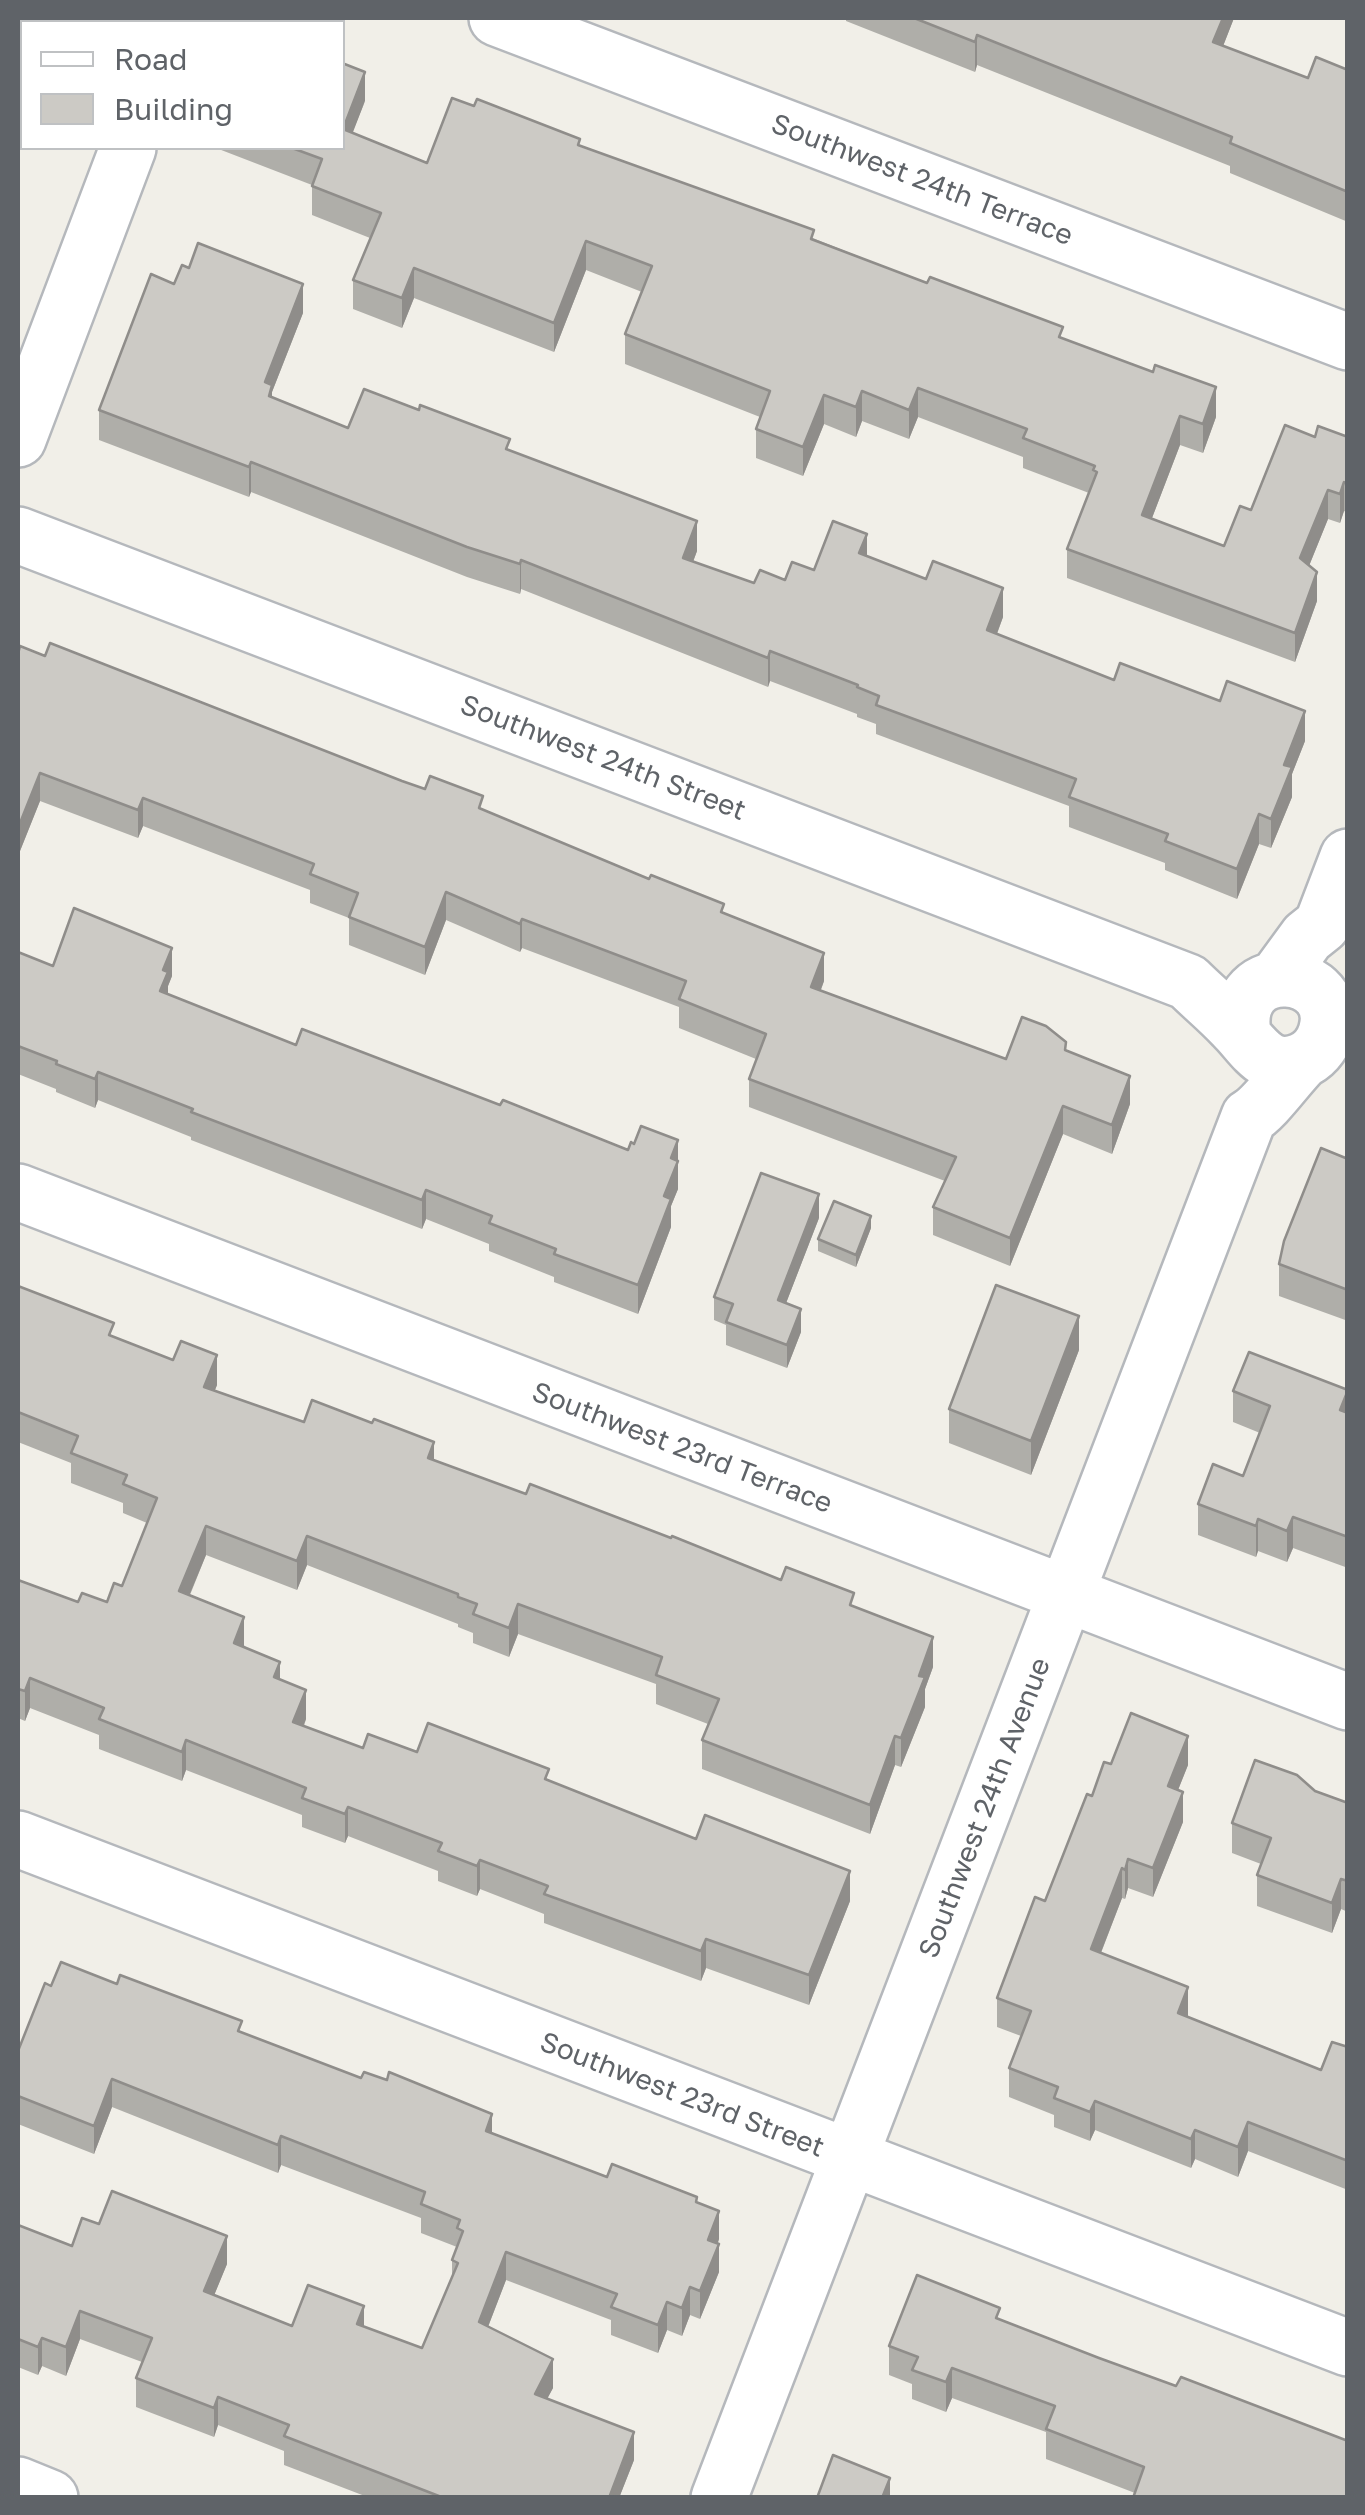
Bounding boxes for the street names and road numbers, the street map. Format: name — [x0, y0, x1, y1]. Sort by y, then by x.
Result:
street label: Southwest 24th Terrace — [767, 107, 1077, 253]
street label: Southwest 24th Street — [455, 688, 751, 828]
street label: Southwest 23rd Terrace — [527, 1375, 837, 1521]
street label: Southwest 24th Avenue — [912, 1653, 1058, 1963]
street label: Southwest 23rd Street — [535, 2025, 829, 2165]

